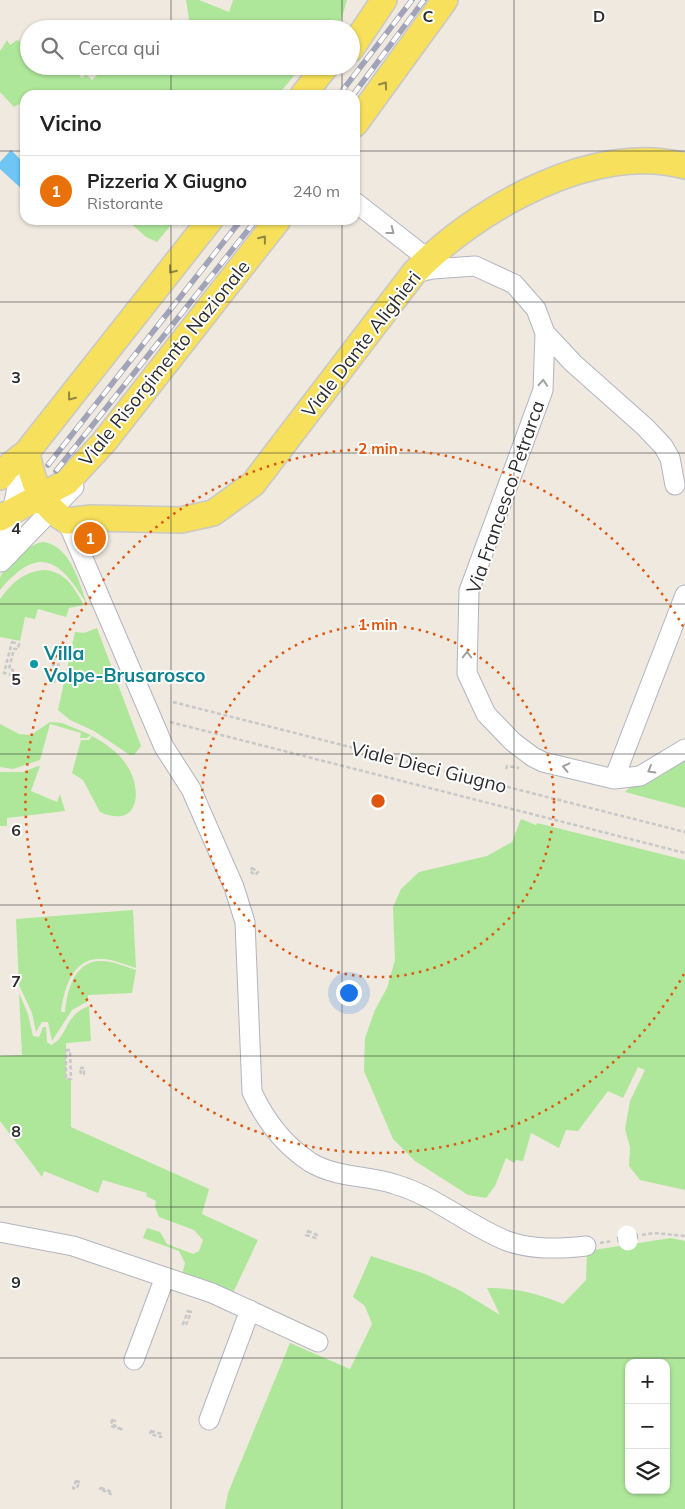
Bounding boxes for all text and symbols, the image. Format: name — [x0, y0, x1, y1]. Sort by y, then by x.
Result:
text: C — [423, 6, 434, 26]
text: D — [593, 6, 605, 26]
search box — [20, 20, 360, 75]
icon: search — [38, 34, 66, 62]
text: Cerca qui — [78, 36, 160, 60]
one-way arrow — [378, 81, 387, 91]
text: Vicino — [40, 110, 102, 136]
text: Pizzeria X Giugno — [87, 169, 247, 193]
text: 1 — [51, 181, 61, 201]
text: 240 m — [293, 181, 340, 201]
text: Ristorante — [87, 193, 163, 213]
one-way arrow — [385, 225, 394, 233]
one-way arrow — [258, 236, 266, 245]
street label: Viale Risorgimento Nazionale — [73, 255, 255, 471]
one-way arrow — [170, 264, 178, 273]
street label: Viale Dante Alighieri — [296, 266, 426, 422]
text: 3 — [11, 367, 21, 387]
one-way arrow — [538, 379, 549, 387]
one-way arrow — [69, 391, 77, 400]
street label: Via Francesco Petrarca — [461, 397, 549, 597]
text: 2 min — [358, 439, 398, 458]
text: 4 — [11, 518, 21, 538]
pin: 1 — [74, 519, 106, 557]
text: 1 min — [358, 615, 398, 634]
place label: Villa Volpe-Brusarosco — [43, 641, 205, 687]
one-way arrow — [462, 650, 472, 658]
marker: Villa Volpe-Brusarosco — [28, 658, 40, 670]
text: 5 — [11, 669, 21, 689]
street label: Viale Dieci Giugno — [349, 736, 509, 798]
one-way arrow — [562, 762, 571, 773]
one-way arrow — [648, 764, 657, 774]
centre of rings — [369, 792, 387, 810]
text: 6 — [11, 820, 21, 840]
text: 7 — [11, 971, 21, 991]
your location — [336, 980, 362, 1006]
text: 8 — [11, 1121, 21, 1141]
text: 9 — [11, 1272, 21, 1292]
map controls — [625, 1359, 670, 1494]
button: + — [625, 1359, 670, 1404]
button: − — [625, 1404, 670, 1449]
button: layers — [625, 1449, 670, 1494]

